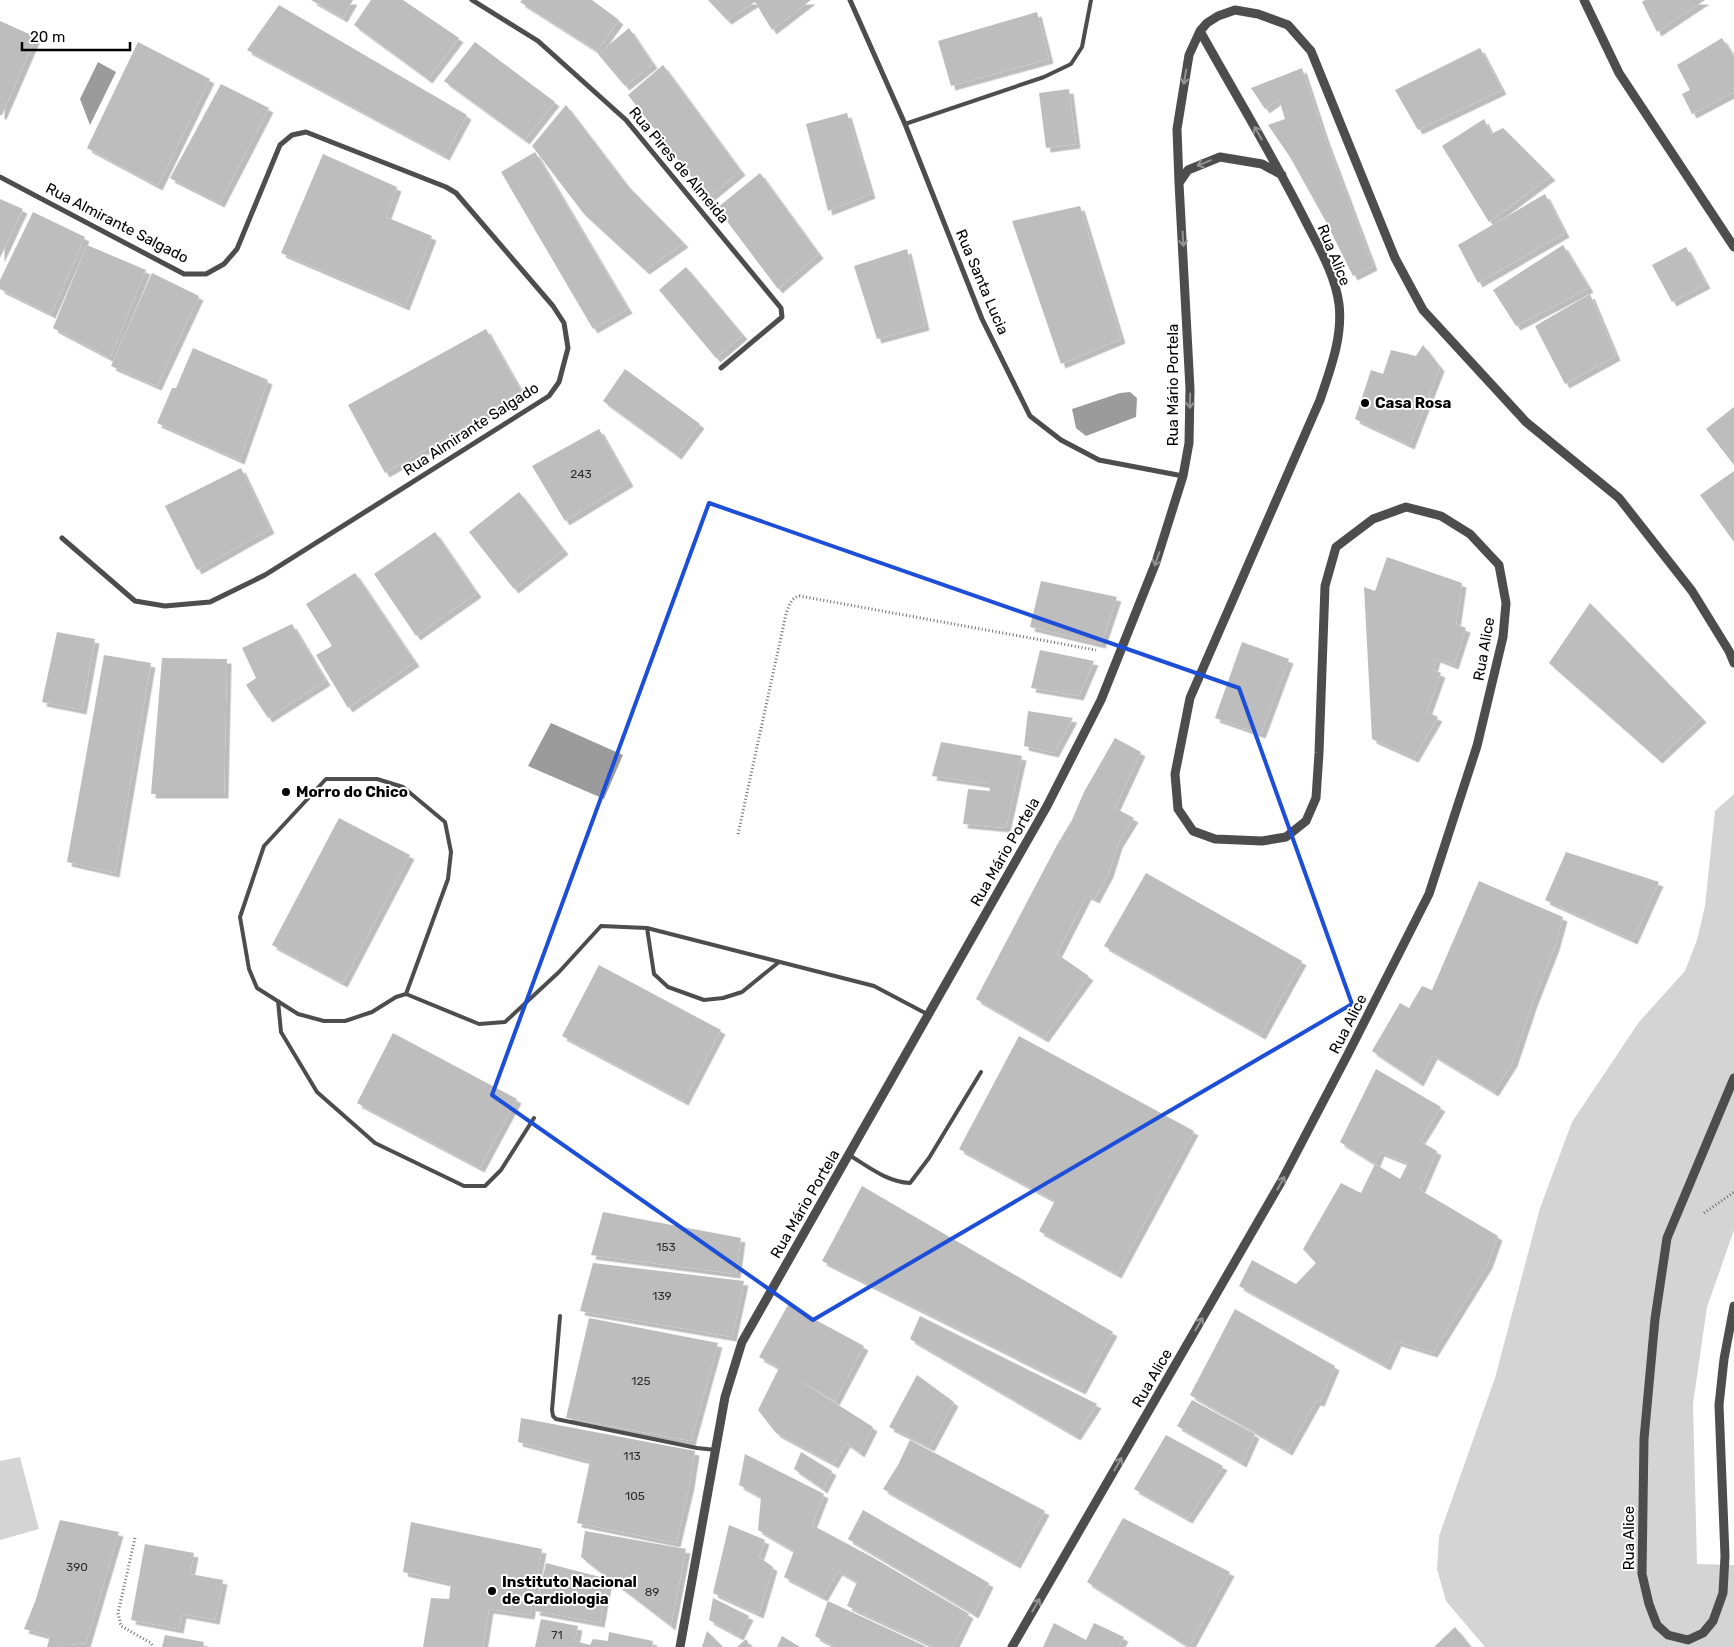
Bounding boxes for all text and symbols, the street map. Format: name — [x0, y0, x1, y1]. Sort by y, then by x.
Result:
scale bar — [22, 20, 130, 52]
text: 20 m — [30, 28, 65, 46]
one-way arrow — [1179, 69, 1189, 85]
street label: Rua Pires de Almeida — [625, 103, 733, 227]
one-way arrow — [1253, 127, 1263, 141]
one-way arrow — [1197, 159, 1212, 169]
street label: Rua Almirante Salgado — [43, 179, 191, 267]
street label: Rua Alice — [1314, 222, 1354, 288]
street label: Rua Santa Lucia — [952, 227, 1012, 337]
one-way arrow — [1178, 230, 1187, 246]
street label: Rua Mário Portela — [1164, 324, 1182, 446]
street label: Rua Almirante Salgado — [400, 378, 542, 480]
one-way arrow — [1185, 393, 1194, 409]
place label: Casa Rosa — [1375, 394, 1451, 412]
marker: Casa Rosa — [1359, 397, 1371, 409]
house number: 243 — [570, 467, 592, 481]
one-way arrow — [1152, 551, 1161, 566]
street label: Rua Alice — [1470, 616, 1498, 682]
place label: Morro do Chico — [296, 783, 408, 801]
marker: Morro do Chico — [280, 786, 292, 798]
street label: Rua Mário Portela — [967, 794, 1043, 910]
street label: Rua Alice — [1325, 991, 1371, 1057]
street label: Rua Mário Portela — [767, 1146, 843, 1262]
one-way arrow — [1276, 1176, 1286, 1191]
house number: 153 — [656, 1240, 676, 1254]
house number: 139 — [652, 1289, 672, 1303]
one-way arrow — [1195, 1317, 1205, 1331]
street label: Rua Alice — [1128, 1346, 1176, 1410]
house number: 125 — [631, 1374, 651, 1388]
house number: 113 — [623, 1449, 641, 1463]
one-way arrow — [1113, 1458, 1123, 1472]
house number: 105 — [625, 1489, 645, 1503]
street label: Rua Alice — [1620, 1506, 1638, 1570]
house number: 390 — [66, 1560, 88, 1574]
place label: Instituto Nacional de Cardiologia — [502, 1573, 637, 1608]
marker: Instituto Nacional de Cardiologia — [486, 1585, 498, 1597]
house number: 89 — [645, 1585, 659, 1599]
one-way arrow — [1031, 1597, 1041, 1612]
house number: 71 — [551, 1628, 563, 1642]

